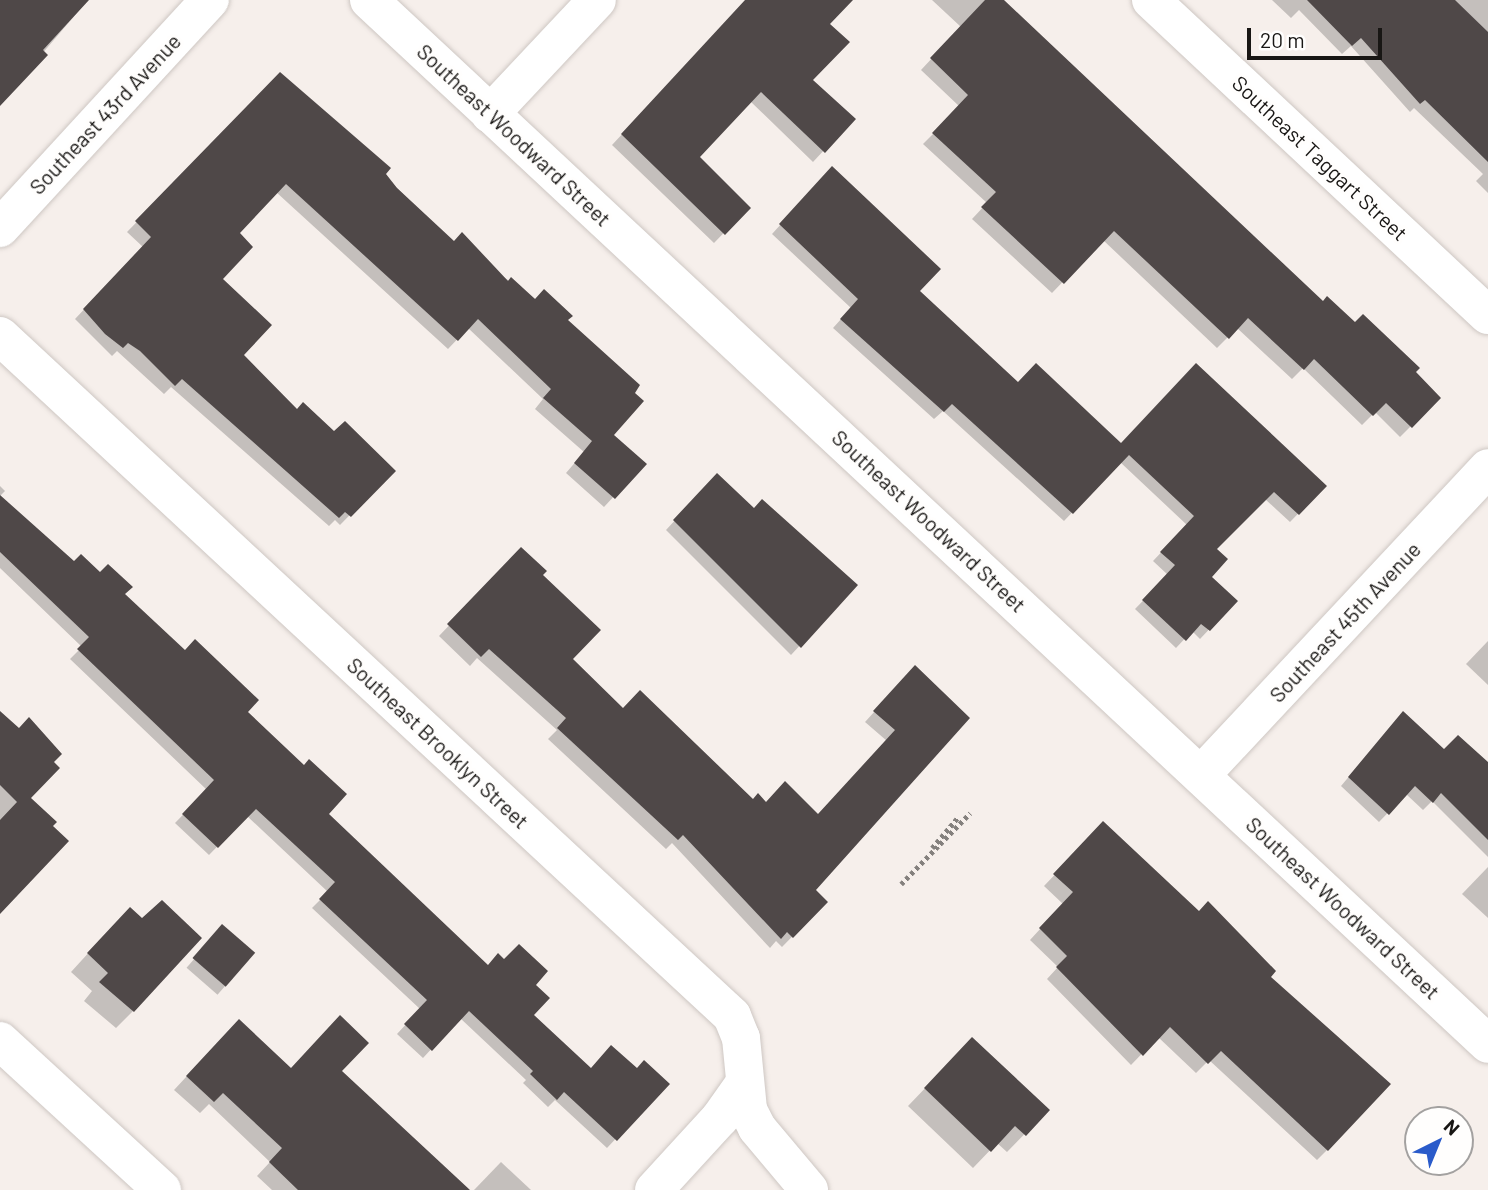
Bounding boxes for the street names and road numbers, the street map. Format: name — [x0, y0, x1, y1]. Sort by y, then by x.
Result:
street label: Southeast 43rd Avenue — [24, 29, 186, 199]
street label: Southeast Woodward Street — [412, 39, 616, 231]
street label: Southeast Taggart Street — [1227, 70, 1413, 246]
street label: Southeast Woodward Street — [827, 425, 1031, 617]
street label: Southeast 45th Avenue — [1264, 537, 1426, 707]
street label: Southeast Brooklyn Street — [342, 652, 534, 834]
street label: Southeast Woodward Street — [1241, 812, 1445, 1004]

